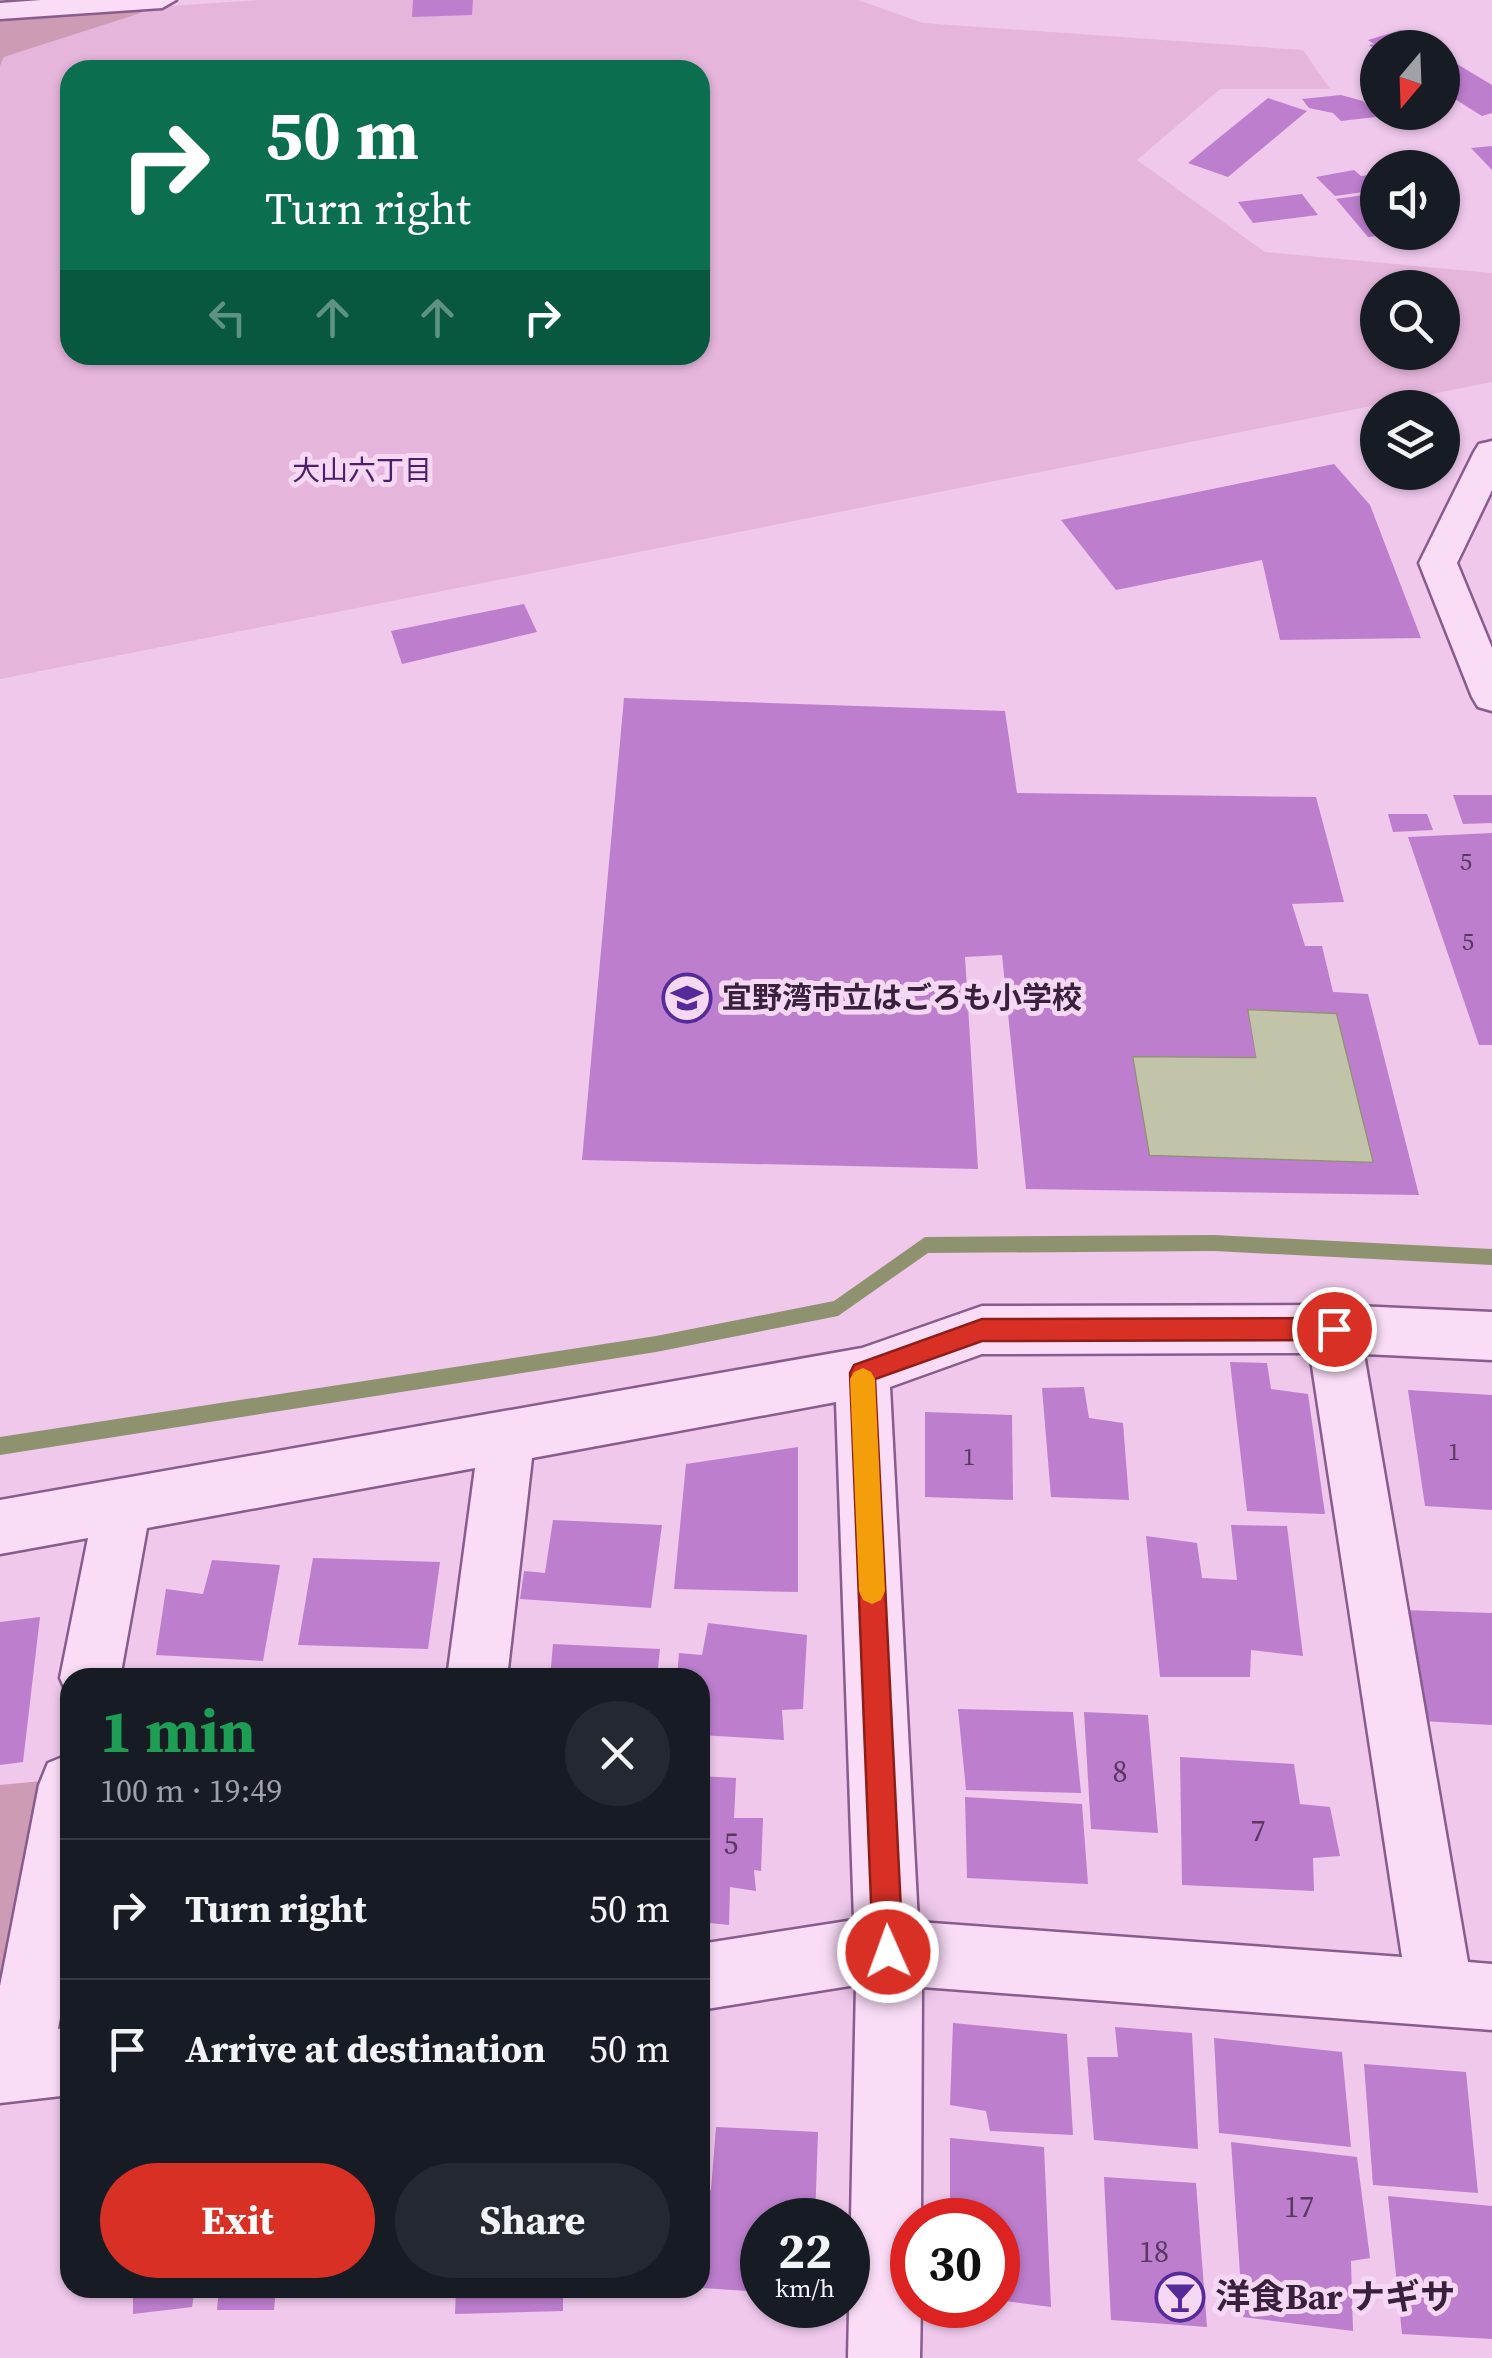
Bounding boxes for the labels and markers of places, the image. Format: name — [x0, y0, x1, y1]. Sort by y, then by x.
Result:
school or university icon: 宜野湾市立はごろも小学校 — [661, 972, 713, 1024]
place label: 宜野湾市立はごろも小学校 — [722, 977, 1082, 1018]
pin — [1292, 1287, 1377, 1372]
bar icon: 洋食Bar ナギサ — [1154, 2271, 1206, 2323]
place label: 洋食Bar ナギサ — [1215, 2273, 1455, 2321]

